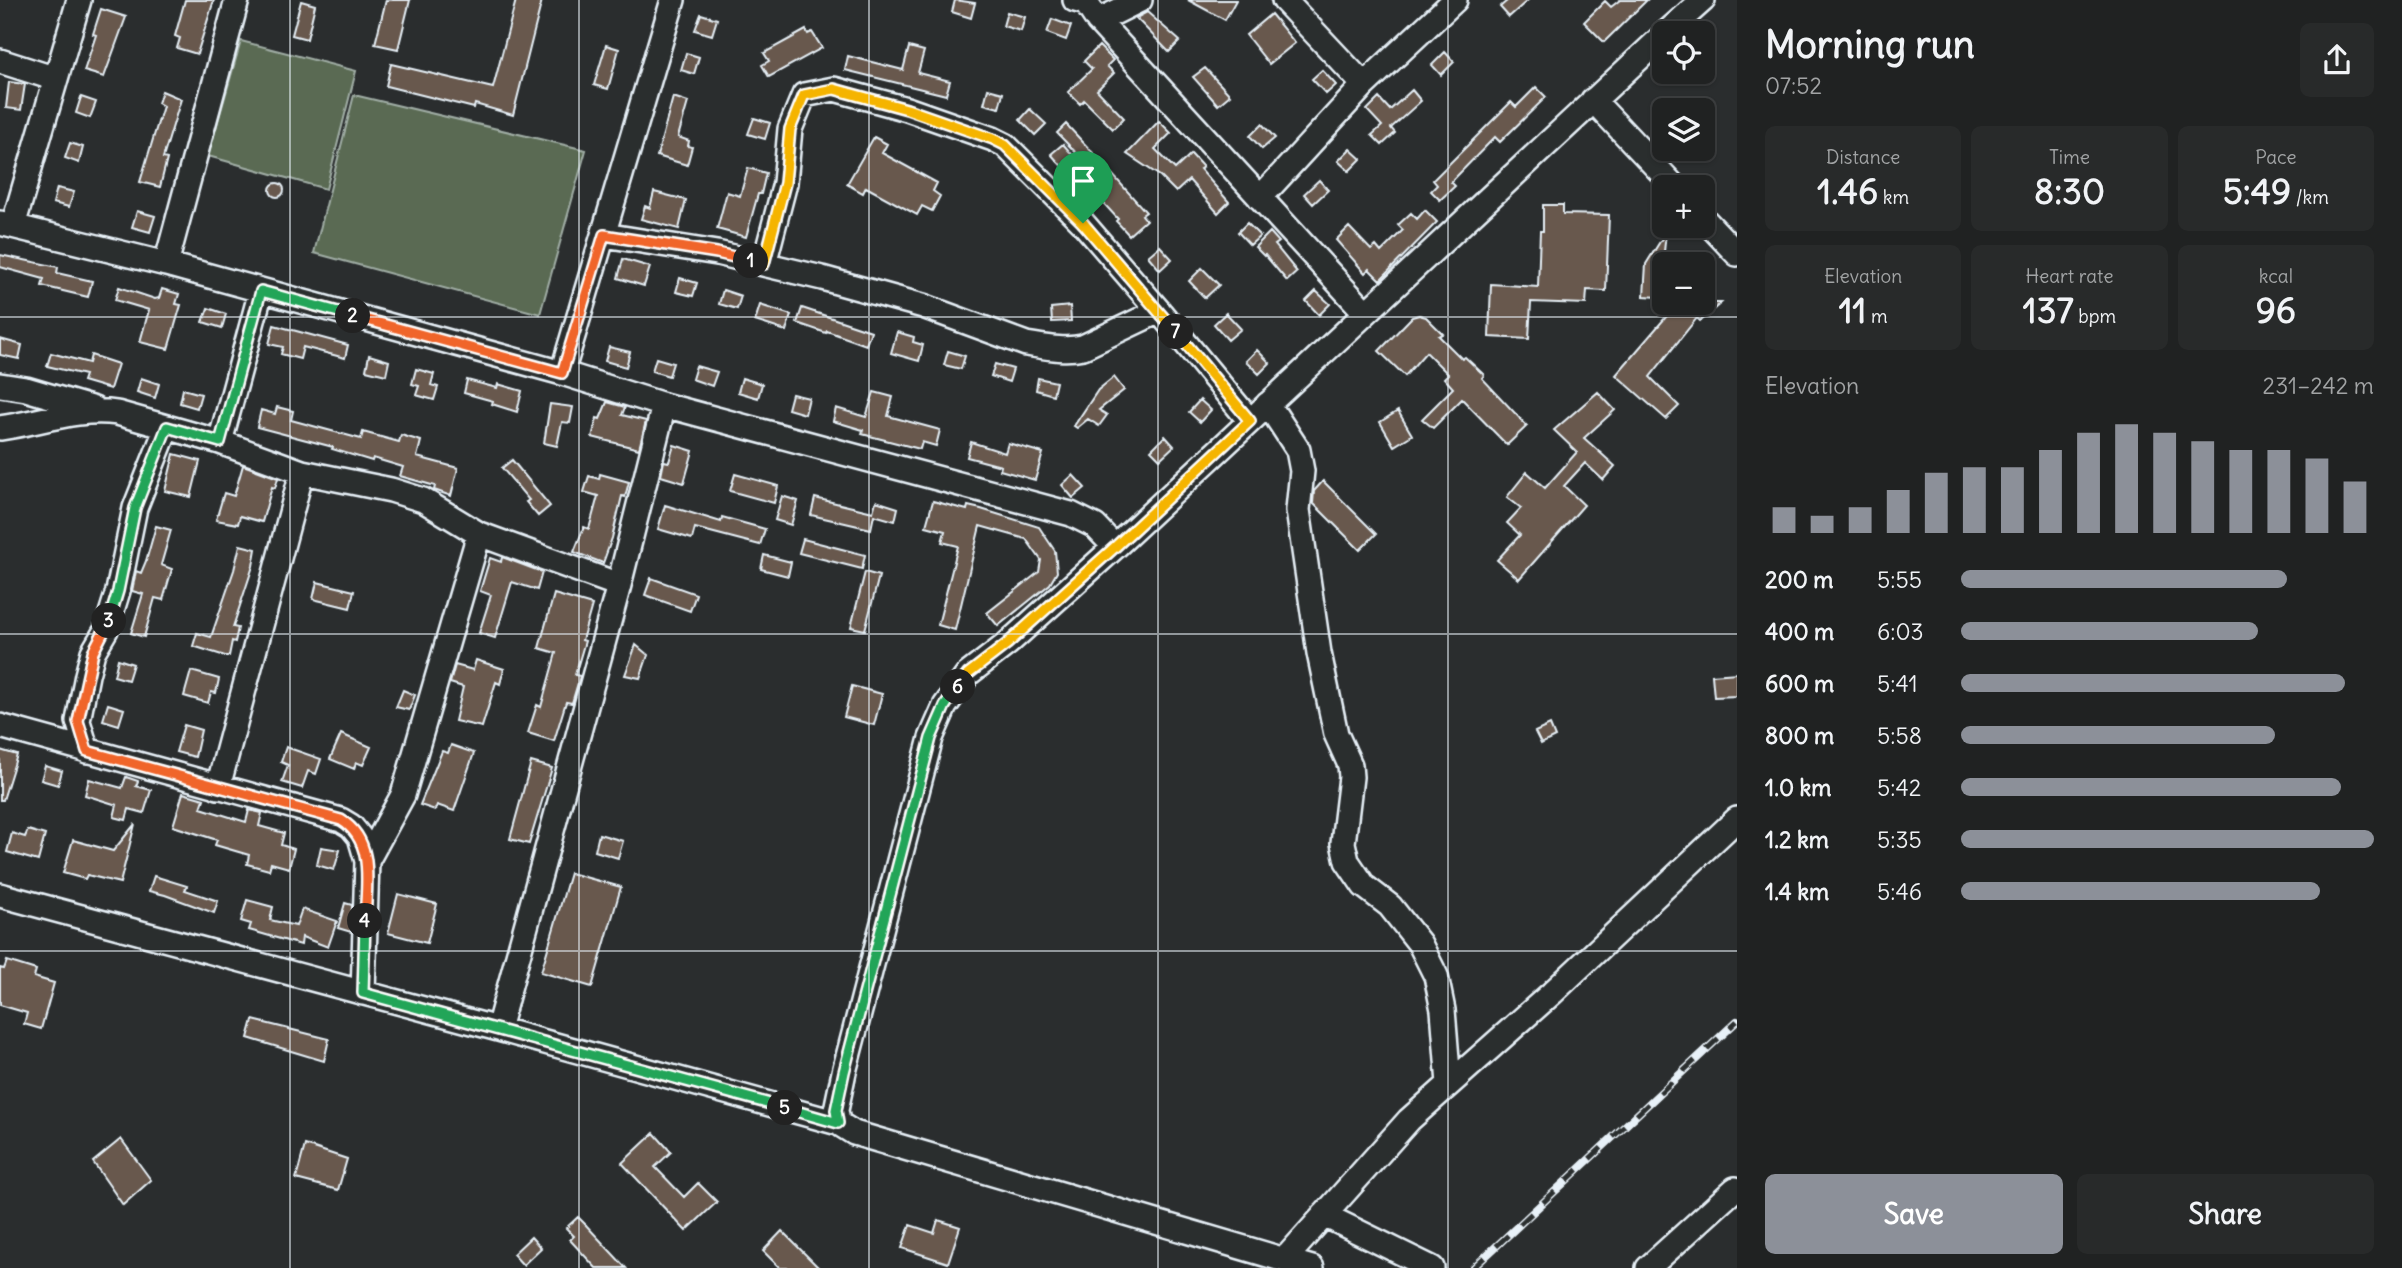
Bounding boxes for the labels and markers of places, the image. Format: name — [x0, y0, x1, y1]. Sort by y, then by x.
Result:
pin — [1053, 151, 1113, 223]
pin: 1 — [734, 244, 768, 278]
pin: 2 — [336, 298, 370, 334]
pin: 7 — [1158, 314, 1194, 350]
pin: 3 — [92, 604, 126, 638]
pin: 6 — [940, 670, 976, 704]
pin: 4 — [348, 904, 382, 939]
pin: 5 — [768, 1090, 802, 1126]

